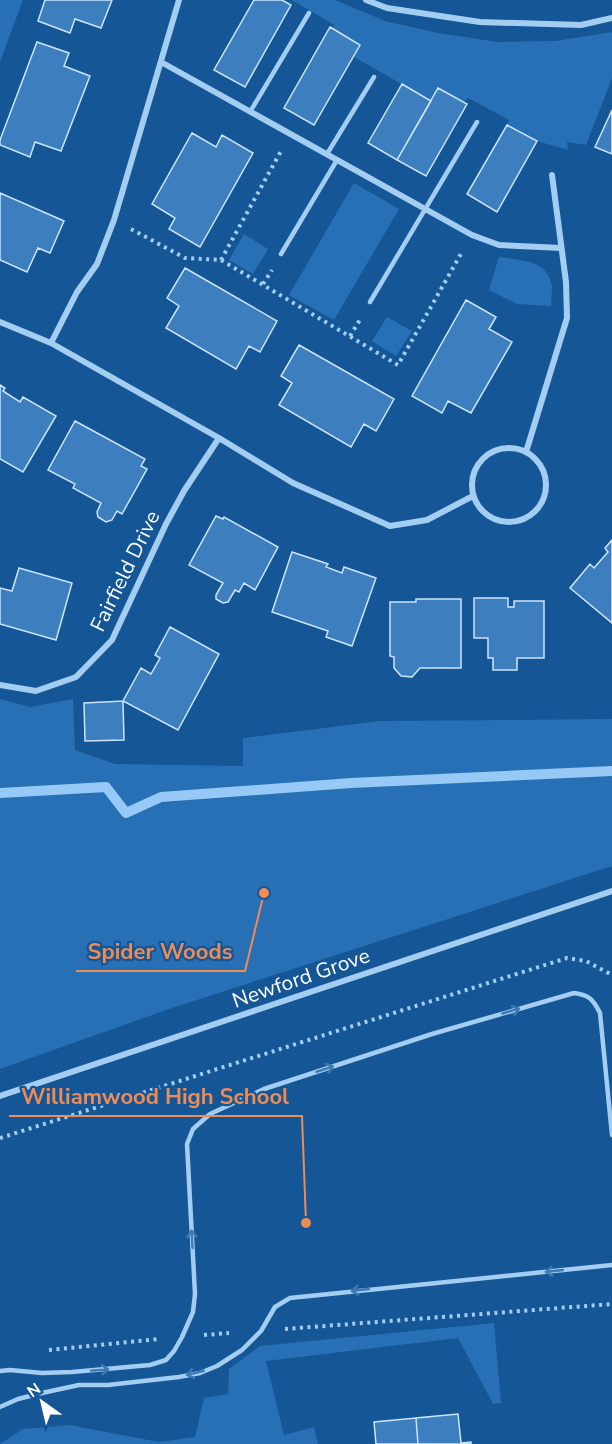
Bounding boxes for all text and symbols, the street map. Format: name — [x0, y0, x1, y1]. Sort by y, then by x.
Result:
street label: Fairfield Drive — [84, 506, 166, 636]
callout: Spider Woods — [76, 931, 245, 971]
text: Spider Woods — [88, 937, 232, 967]
street label: Newford Grove — [228, 941, 374, 1015]
one-way arrow — [501, 1005, 520, 1016]
one-way arrow — [315, 1063, 334, 1074]
callout: Williamwood High School — [9, 1076, 302, 1116]
text: Williamwood High School — [21, 1082, 289, 1112]
one-way arrow — [187, 1230, 198, 1250]
one-way arrow — [544, 1266, 564, 1277]
one-way arrow — [350, 1285, 370, 1296]
one-way arrow — [90, 1364, 110, 1375]
one-way arrow — [186, 1368, 205, 1380]
north arrow — [12, 1372, 72, 1432]
text: N — [23, 1378, 45, 1403]

